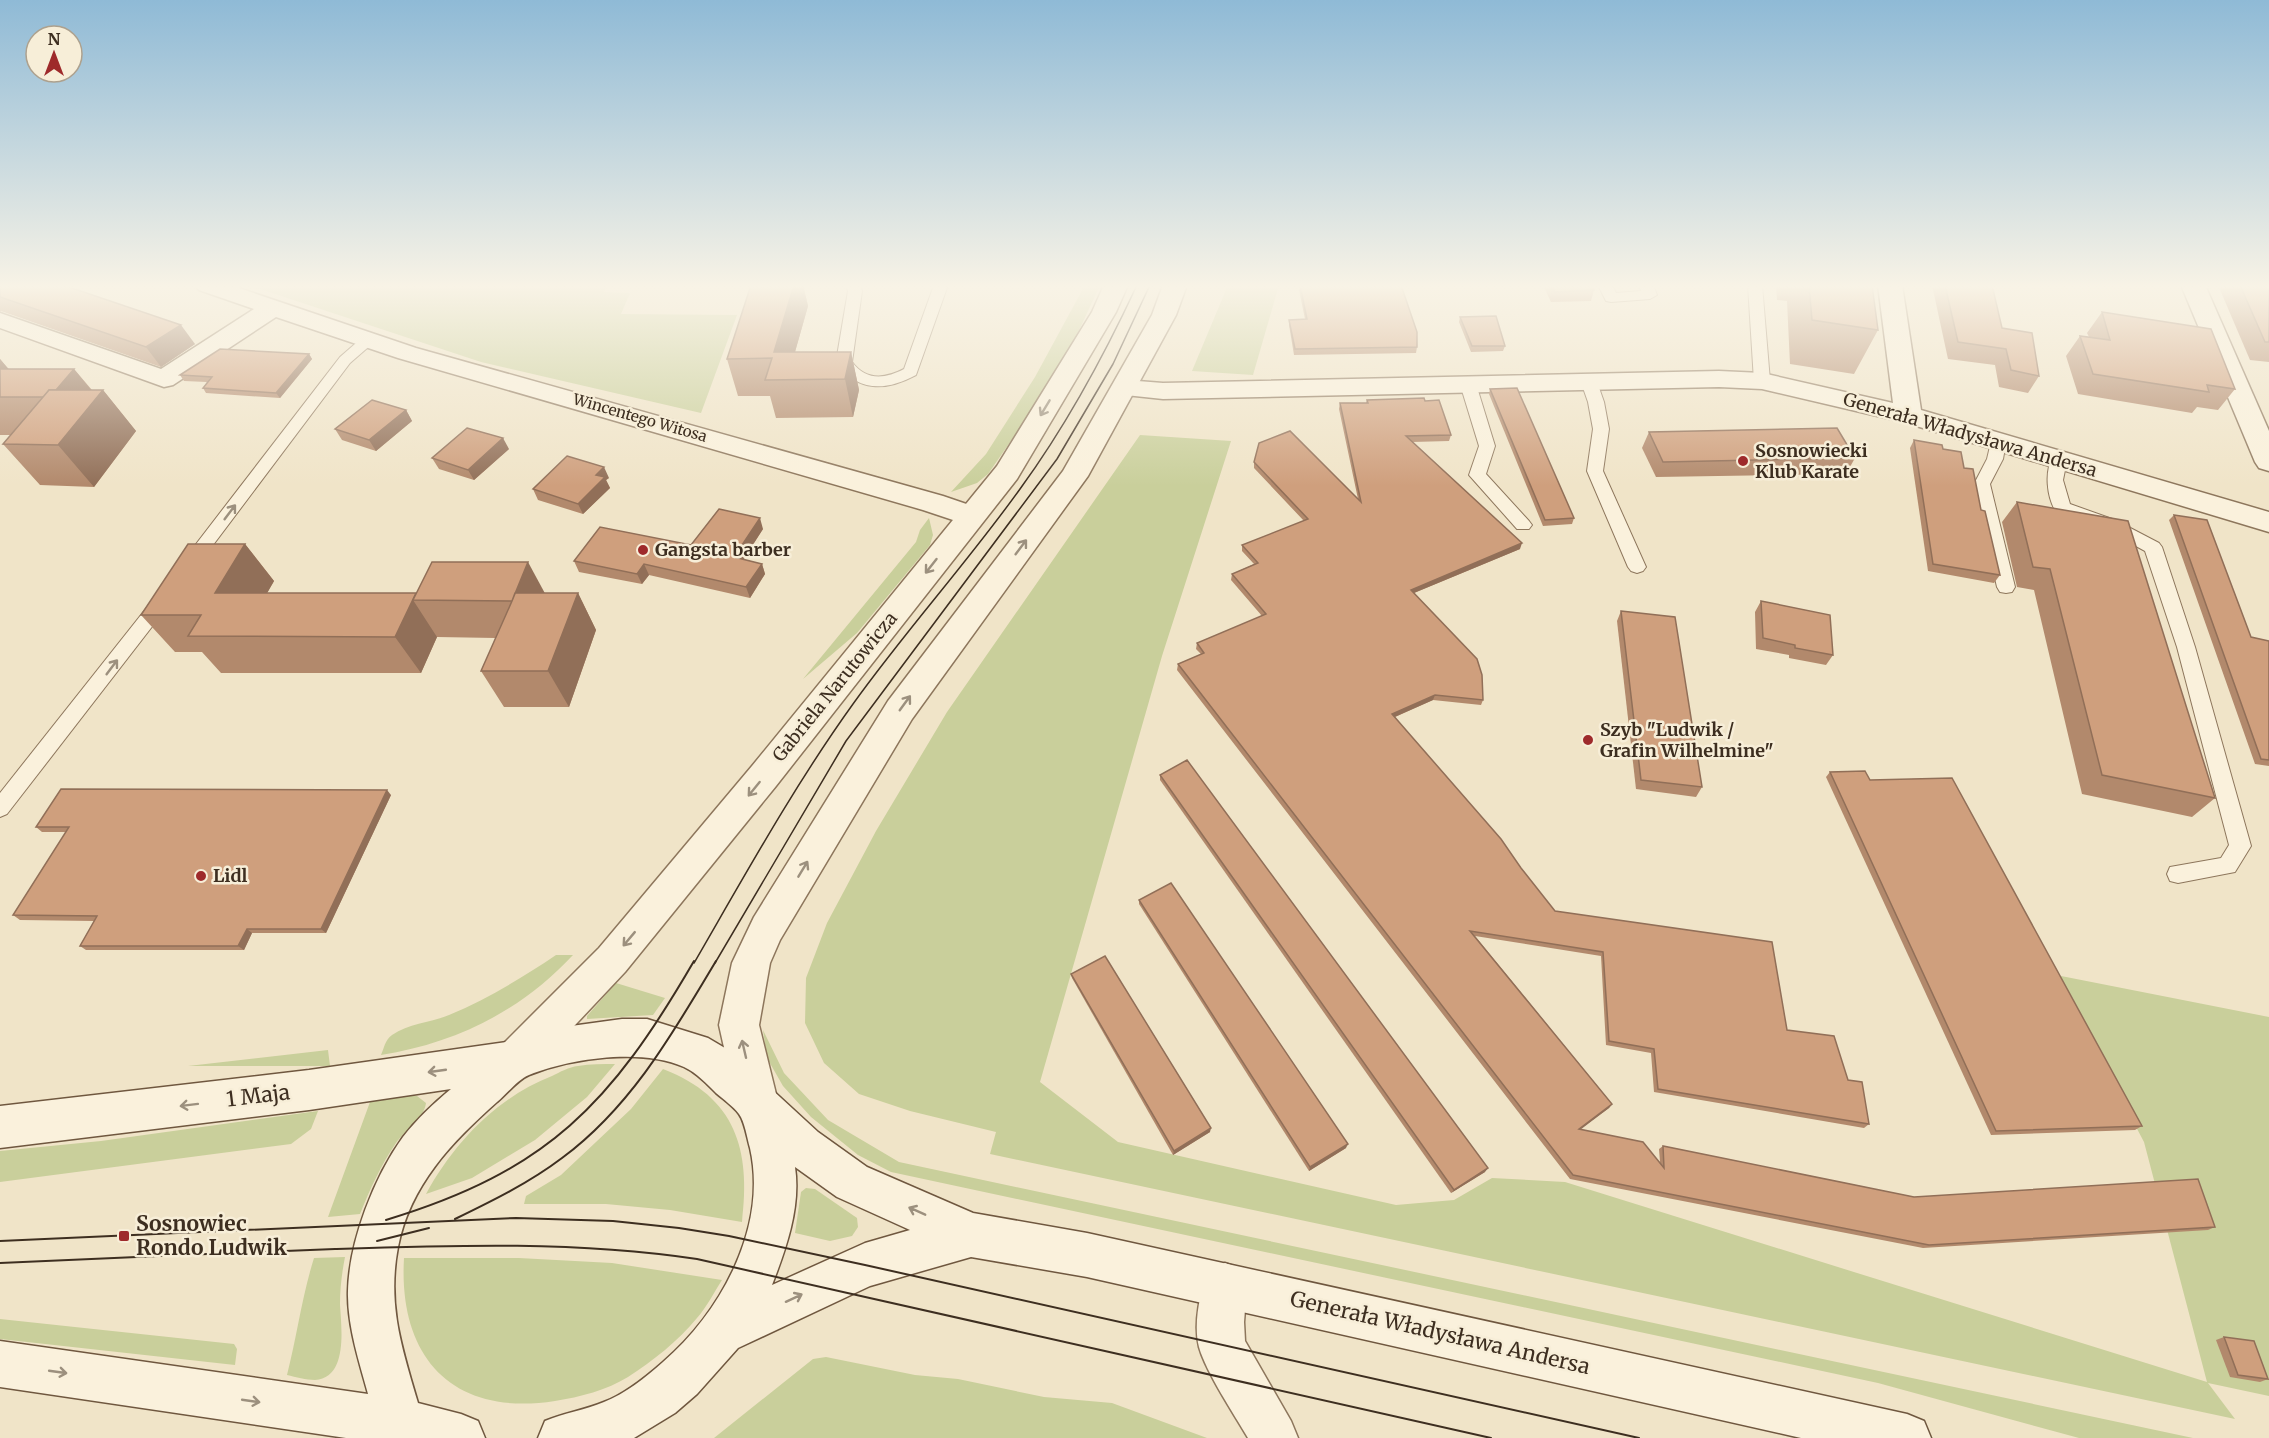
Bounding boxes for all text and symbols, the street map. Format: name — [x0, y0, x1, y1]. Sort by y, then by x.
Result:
north arrow — [24, 24, 84, 84]
text: N — [48, 29, 61, 49]
street label: Generała Władysława Andersa — [1841, 387, 2100, 482]
street label: Wincentego Witosa — [570, 389, 709, 446]
one-way arrow — [1039, 399, 1051, 416]
place label: Sosnowiecki Klub Karate — [1755, 439, 1868, 483]
marker: Sosnowiecki Klub Karate — [1736, 454, 1750, 468]
one-way arrow — [224, 504, 236, 520]
place label: Gangsta barber — [655, 538, 791, 561]
one-way arrow — [1015, 539, 1027, 555]
marker: Gangsta barber — [636, 543, 650, 557]
one-way arrow — [925, 558, 938, 574]
street label: Gabriela Narutowicza — [767, 607, 902, 766]
one-way arrow — [105, 659, 118, 675]
one-way arrow — [899, 696, 911, 712]
place label: Szyb "Ludwik / Grafin Wilhelmine" — [1600, 718, 1774, 762]
marker: Szyb "Ludwik / Grafin Wilhelmine" — [1581, 733, 1595, 747]
one-way arrow — [747, 781, 760, 797]
one-way arrow — [797, 861, 809, 878]
place label: Lidl — [213, 864, 248, 887]
marker: Lidl — [194, 869, 208, 883]
one-way arrow — [623, 931, 636, 947]
one-way arrow — [738, 1040, 750, 1059]
one-way arrow — [427, 1066, 447, 1077]
street label: 1 Maja — [225, 1078, 291, 1113]
one-way arrow — [179, 1100, 199, 1111]
one-way arrow — [909, 1205, 927, 1216]
place label: Sosnowiec Rondo Ludwik — [136, 1210, 287, 1261]
marker: Sosnowiec Rondo Ludwik — [117, 1229, 131, 1243]
street label: Generała Władysława Andersa — [1288, 1285, 1593, 1380]
one-way arrow — [785, 1292, 803, 1304]
one-way arrow — [47, 1367, 67, 1378]
one-way arrow — [240, 1395, 260, 1406]

